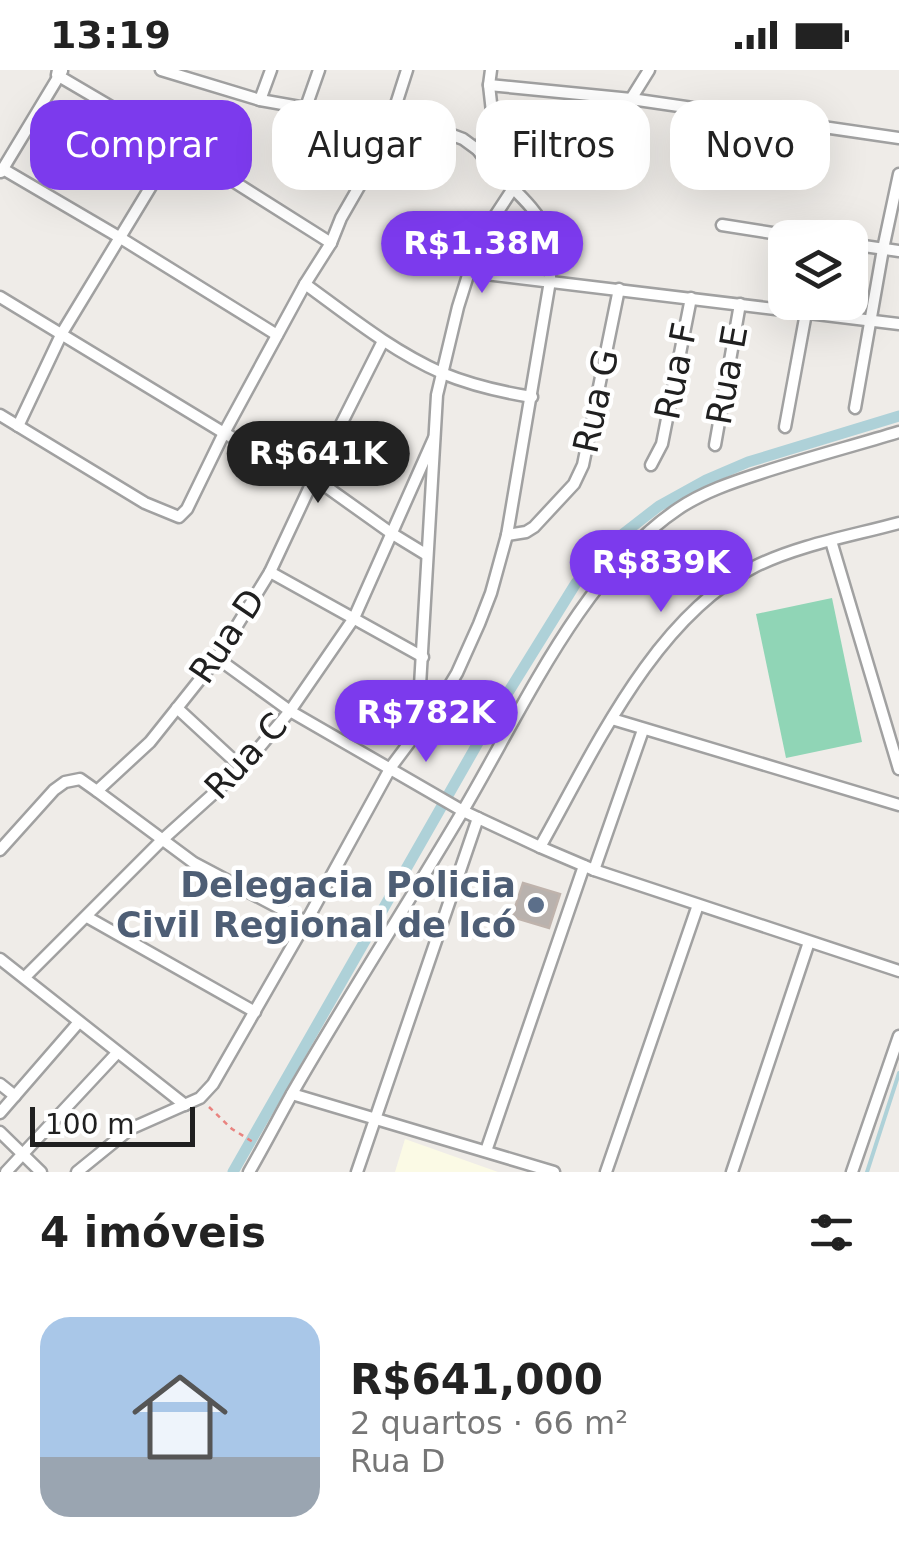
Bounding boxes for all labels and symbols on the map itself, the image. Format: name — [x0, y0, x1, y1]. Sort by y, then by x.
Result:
pin: R$1.38M — [390, 211, 574, 296]
street label: Rua F — [647, 319, 705, 423]
street label: Rua E — [699, 322, 755, 428]
street label: Rua G — [566, 346, 626, 456]
pin: R$641K — [237, 421, 399, 506]
pin: R$839K — [580, 530, 742, 615]
street label: Rua D — [181, 582, 273, 690]
pin: R$782K — [345, 680, 507, 765]
street label: Rua C — [197, 705, 295, 807]
place label: Delegacia Policia Civil Regional de Icó — [116, 865, 516, 945]
marker: Delegacia Policia Civil Regional de Icó — [525, 894, 547, 916]
scale bar — [30, 1102, 195, 1146]

